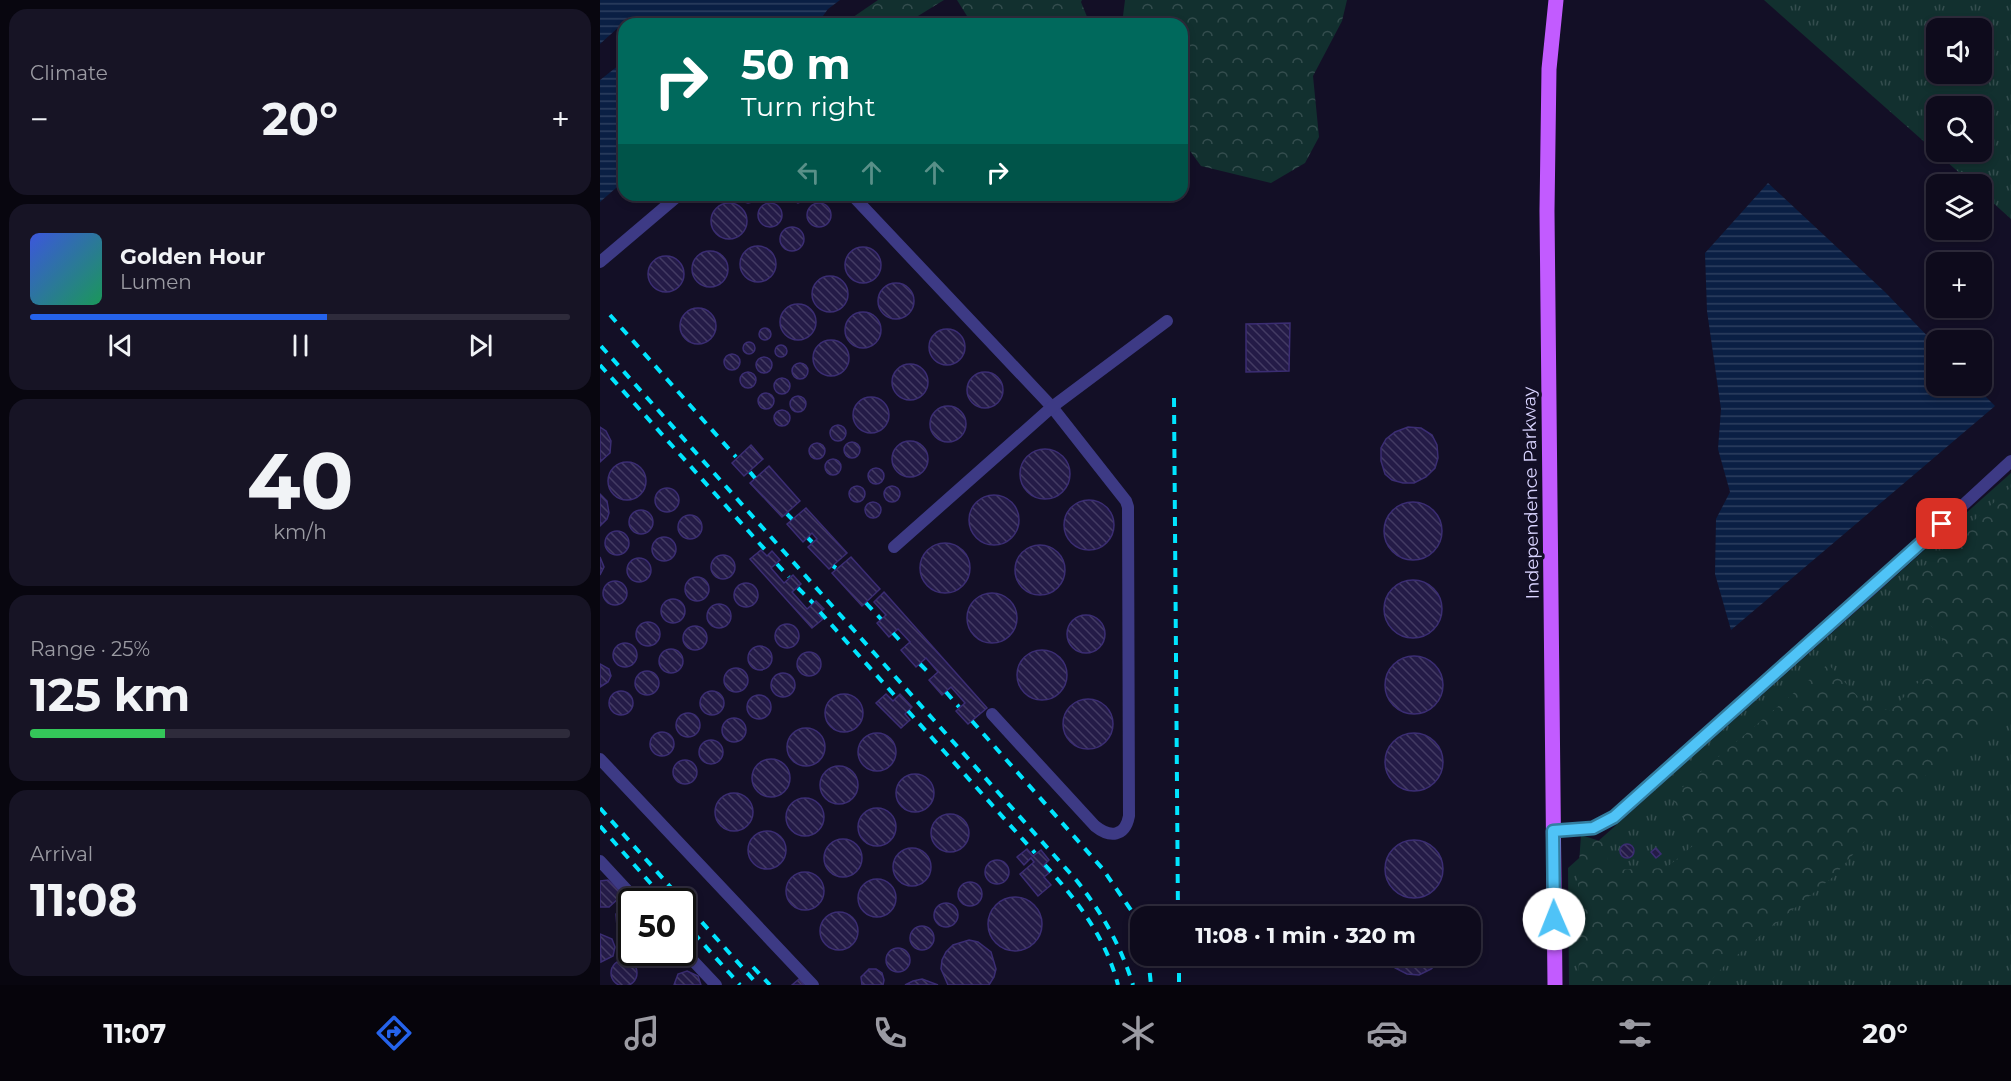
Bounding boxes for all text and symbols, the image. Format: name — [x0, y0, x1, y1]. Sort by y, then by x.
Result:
map controls — [1926, 18, 1992, 396]
button: sound — [1926, 18, 1992, 84]
text: 50 m — [741, 38, 850, 90]
icon: right — [642, 42, 720, 120]
text: Climate — [30, 61, 108, 85]
text: Turn right — [741, 90, 876, 123]
text: 20° — [262, 91, 338, 146]
button: search — [1926, 96, 1992, 162]
text: − — [30, 99, 49, 139]
text: + — [551, 99, 570, 139]
icon: left — [792, 156, 825, 189]
icon: ahead — [855, 156, 888, 189]
icon: ahead — [918, 156, 951, 189]
icon: right — [981, 156, 1014, 189]
button: layers — [1926, 174, 1992, 240]
text: Golden Hour — [120, 243, 265, 270]
button: + — [1926, 252, 1992, 318]
text: Lumen — [120, 270, 192, 294]
icon: previous — [104, 329, 137, 362]
icon: pause — [284, 329, 317, 362]
icon: next — [464, 329, 497, 362]
button: − — [1926, 330, 1992, 396]
street label: Independence Parkway — [1518, 386, 1544, 600]
text: 40 — [247, 433, 353, 529]
pin — [1916, 498, 1967, 549]
icon: arrive — [1925, 507, 1958, 540]
text: km/h — [273, 520, 327, 544]
text: Range · 25% — [30, 637, 150, 661]
text: 125 km — [30, 667, 190, 722]
text: Arrival — [30, 842, 93, 866]
text: 11:08 — [30, 872, 137, 927]
position arrow — [1522, 887, 1586, 951]
speed limit sign: 50 — [618, 888, 696, 966]
text: 11:08 · 1 min · 320 m — [1195, 922, 1416, 949]
icon: directions — [373, 1012, 415, 1054]
icon: music — [621, 1012, 663, 1054]
icon: phone — [869, 1012, 911, 1054]
icon: climate — [1117, 1012, 1159, 1054]
icon: car — [1366, 1012, 1408, 1054]
icon: filters — [1614, 1012, 1656, 1054]
text: 11:07 — [103, 1017, 166, 1050]
text: 20° — [1862, 1017, 1908, 1050]

